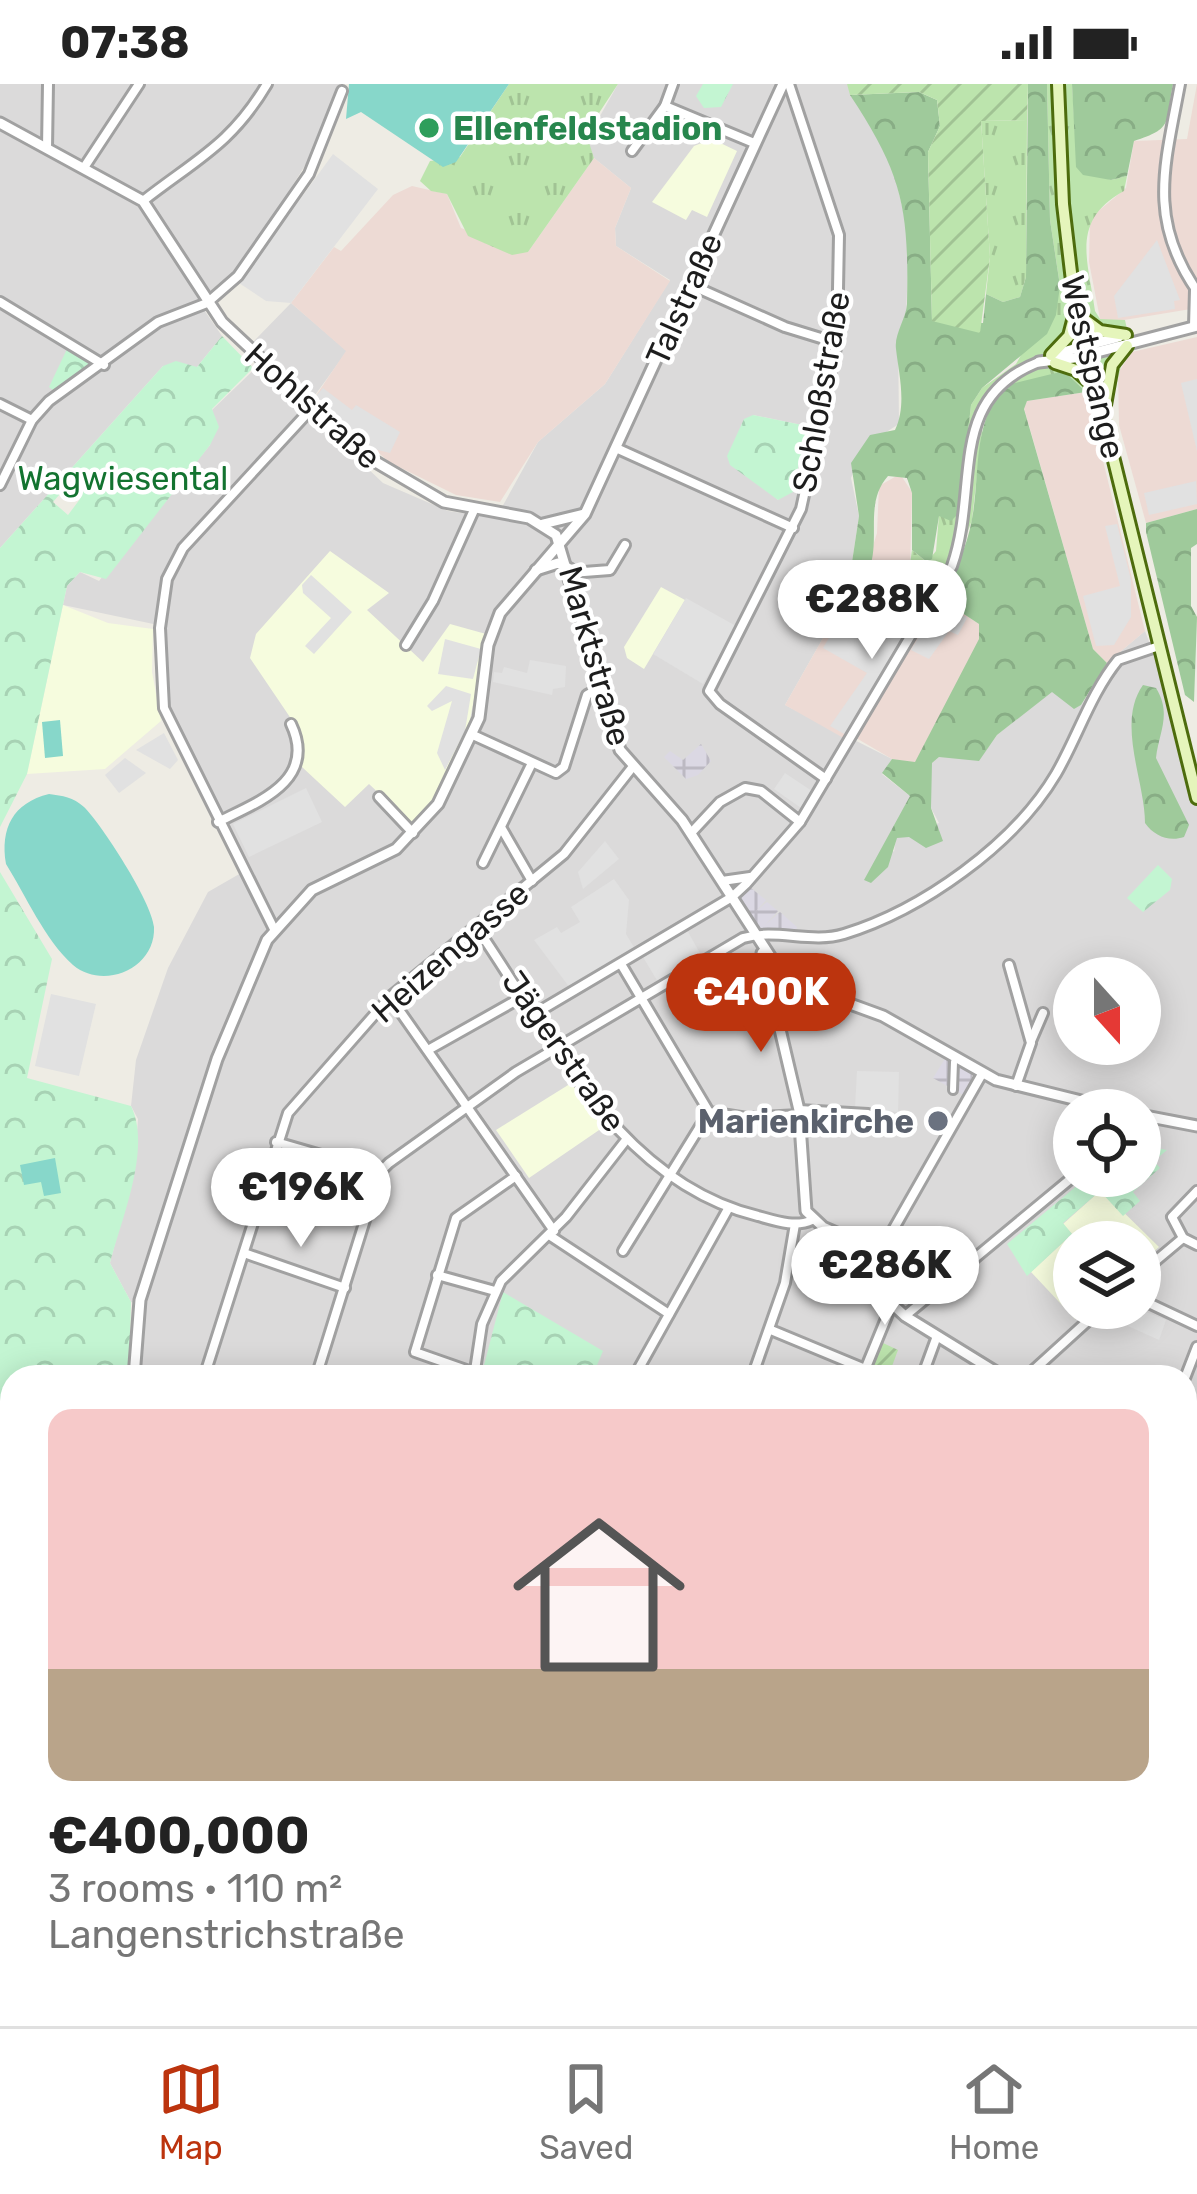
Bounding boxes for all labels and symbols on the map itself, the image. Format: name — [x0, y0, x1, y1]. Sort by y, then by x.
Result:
place label: Ellenfeldstadion — [453, 109, 723, 148]
marker: Ellenfeldstadion — [416, 115, 442, 141]
street label: Talstraße — [638, 227, 730, 371]
street label: Westspange — [1053, 272, 1133, 462]
street label: Schloßstraße — [784, 288, 858, 496]
street label: Hohlstraße — [237, 335, 389, 477]
park label: Wagwiesental — [18, 459, 228, 498]
pin: €288K — [788, 560, 956, 662]
street label: Marktstraße — [551, 562, 639, 750]
street label: Heizengasse — [364, 873, 536, 1031]
pin: €400K — [677, 953, 845, 1055]
north arrow — [1053, 957, 1161, 1065]
street label: Jägerstraße — [494, 963, 634, 1139]
place label: Marienkirche — [698, 1102, 914, 1141]
marker: Marienkirche — [925, 1108, 951, 1134]
pin: €196K — [217, 1148, 385, 1250]
pin: €286K — [801, 1226, 969, 1328]

